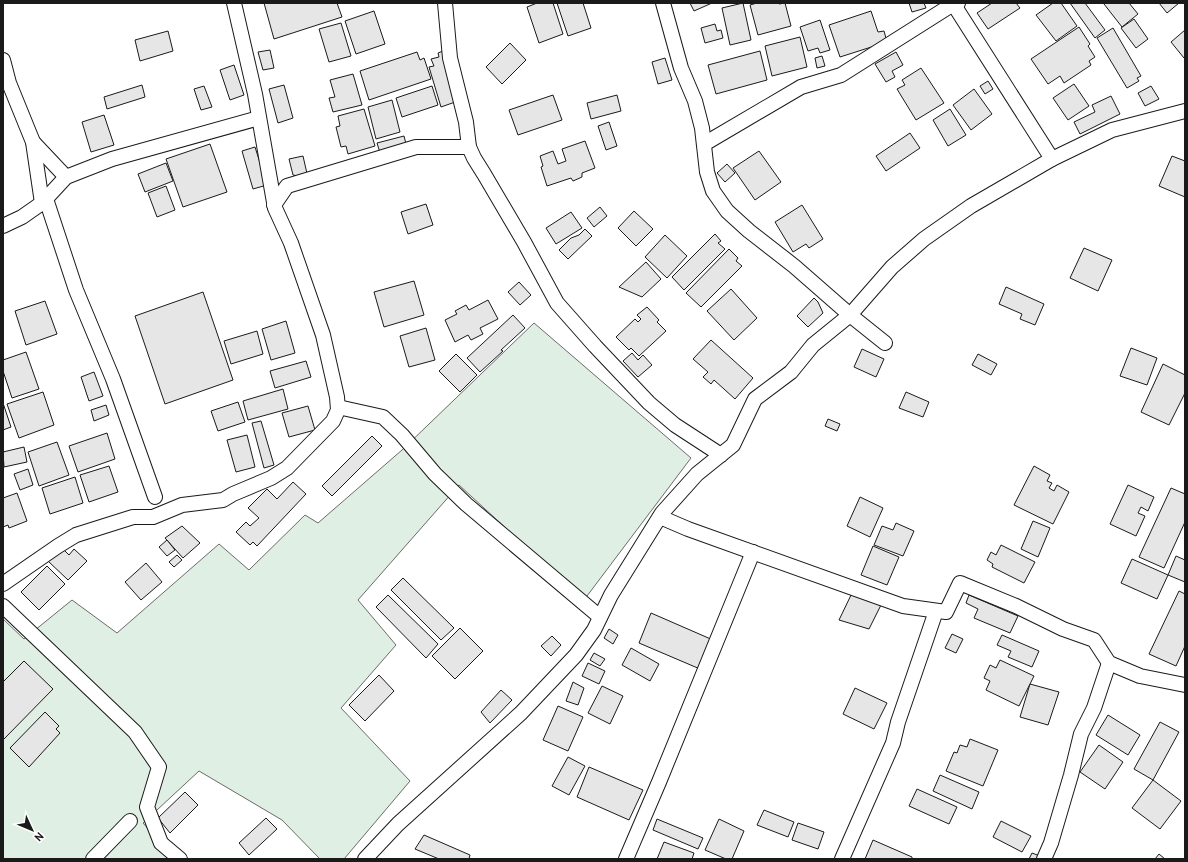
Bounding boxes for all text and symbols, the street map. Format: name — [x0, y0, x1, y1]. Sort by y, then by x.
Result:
north arrow — [12, 810, 52, 850]
text: N — [32, 829, 47, 844]

